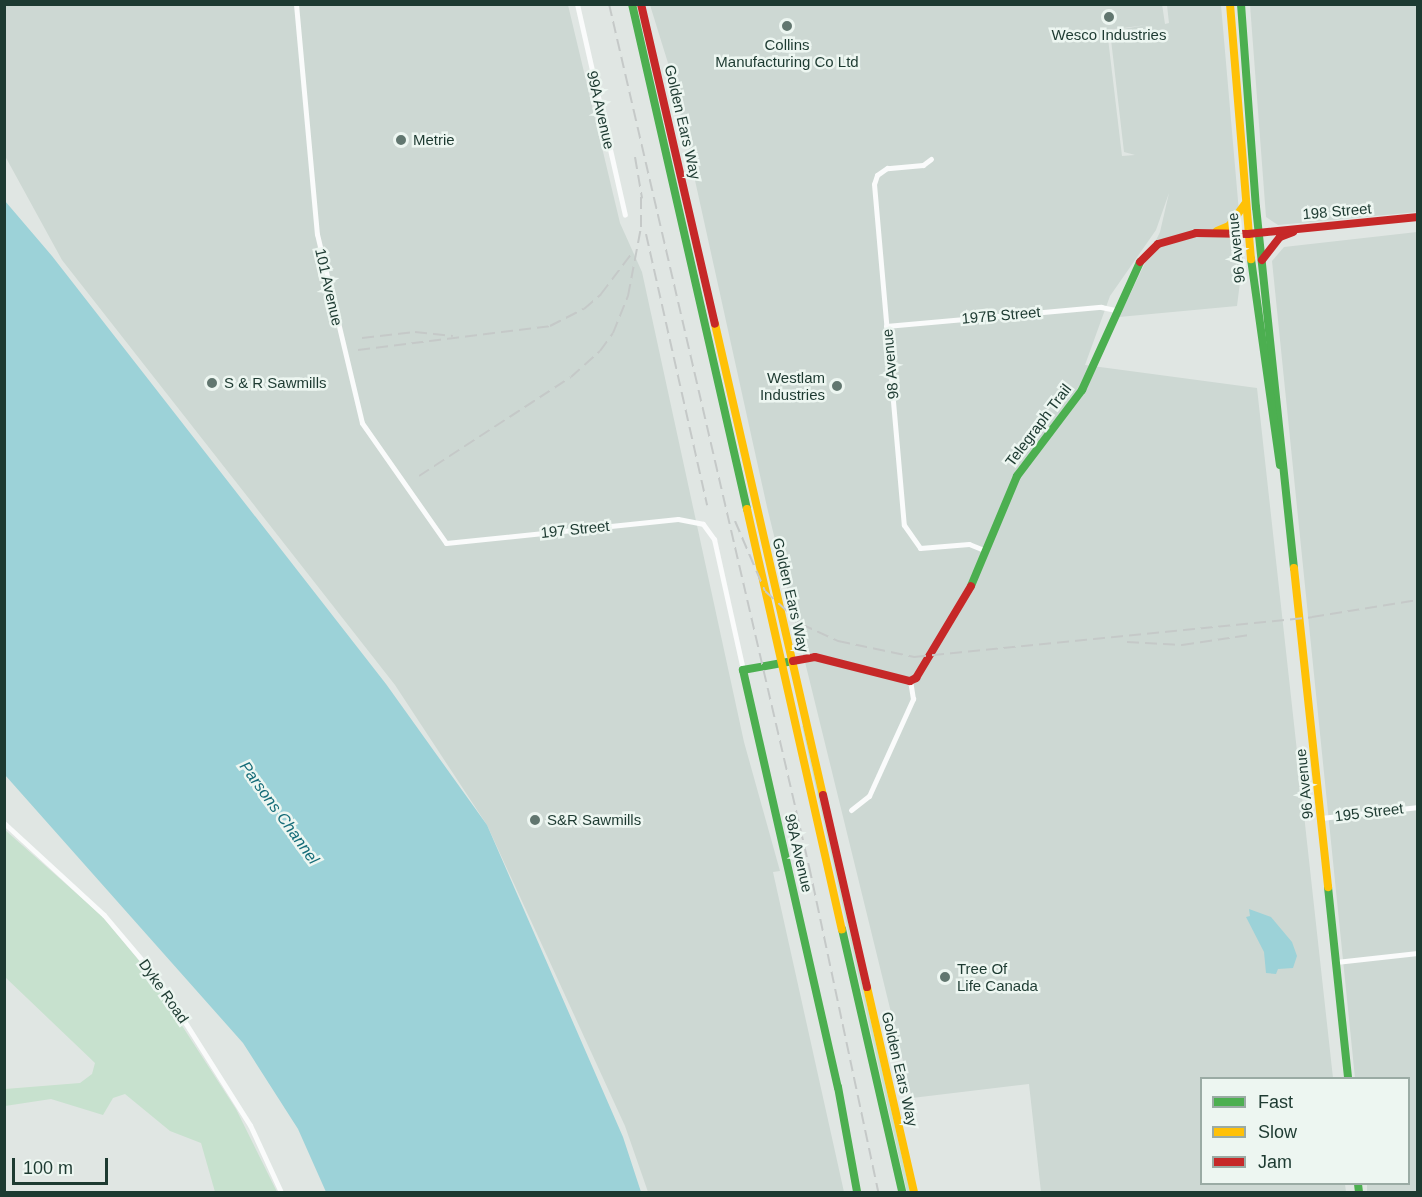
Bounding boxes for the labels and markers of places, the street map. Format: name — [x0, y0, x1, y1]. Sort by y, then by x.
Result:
marker: Wesco Industries — [1102, 10, 1116, 24]
marker: Collins Manufacturing Co Ltd — [780, 19, 794, 33]
place label: Wesco Industries — [1052, 26, 1166, 44]
place label: Collins Manufacturing Co Ltd — [715, 35, 859, 70]
place label: Metrie — [413, 131, 455, 149]
marker: Metrie — [394, 133, 408, 147]
place label: Westlam Industries — [760, 368, 825, 403]
place label: S & R Sawmills — [224, 374, 327, 392]
marker: S & R Sawmills — [205, 376, 219, 390]
marker: Westlam Industries — [830, 379, 844, 393]
place label: S&R Sawmills — [547, 811, 641, 829]
marker: S&R Sawmills — [528, 813, 542, 827]
place label: Tree Of Life Canada — [957, 959, 1038, 994]
marker: Tree Of Life Canada — [938, 970, 952, 984]

